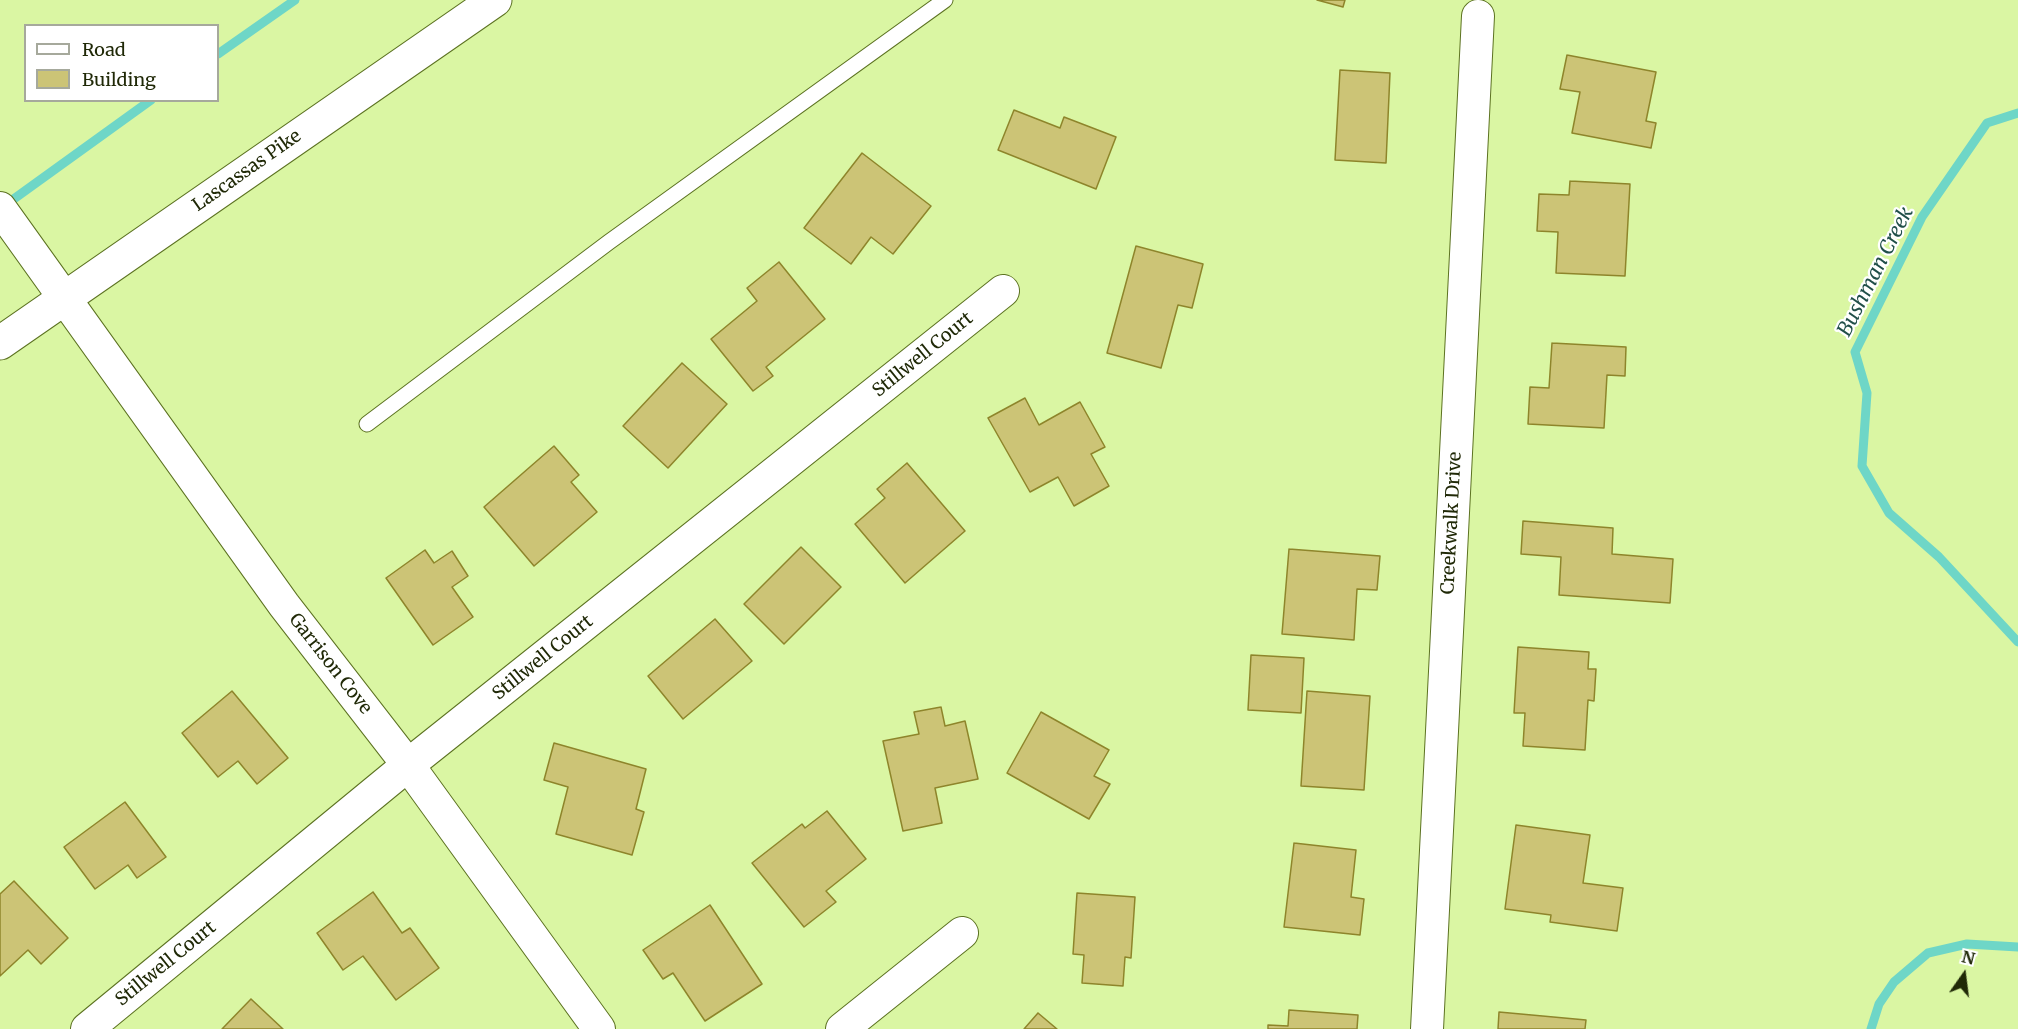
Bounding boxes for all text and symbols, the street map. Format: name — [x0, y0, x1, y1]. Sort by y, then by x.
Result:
legend — [24, 24, 219, 102]
text: Road — [82, 38, 126, 61]
text: Building — [82, 68, 156, 91]
street label: Lascassas Pike — [189, 126, 305, 216]
water label: Bushman Creek — [1833, 203, 1919, 341]
street label: Stillwell Court — [869, 308, 977, 402]
street label: Creekwalk Drive — [1437, 451, 1467, 595]
street label: Garrison Cove — [284, 609, 376, 719]
street label: Stillwell Court — [489, 611, 597, 705]
street label: Stillwell Court — [112, 917, 220, 1011]
north arrow — [1934, 945, 1994, 1005]
text: N — [1960, 946, 1977, 969]

